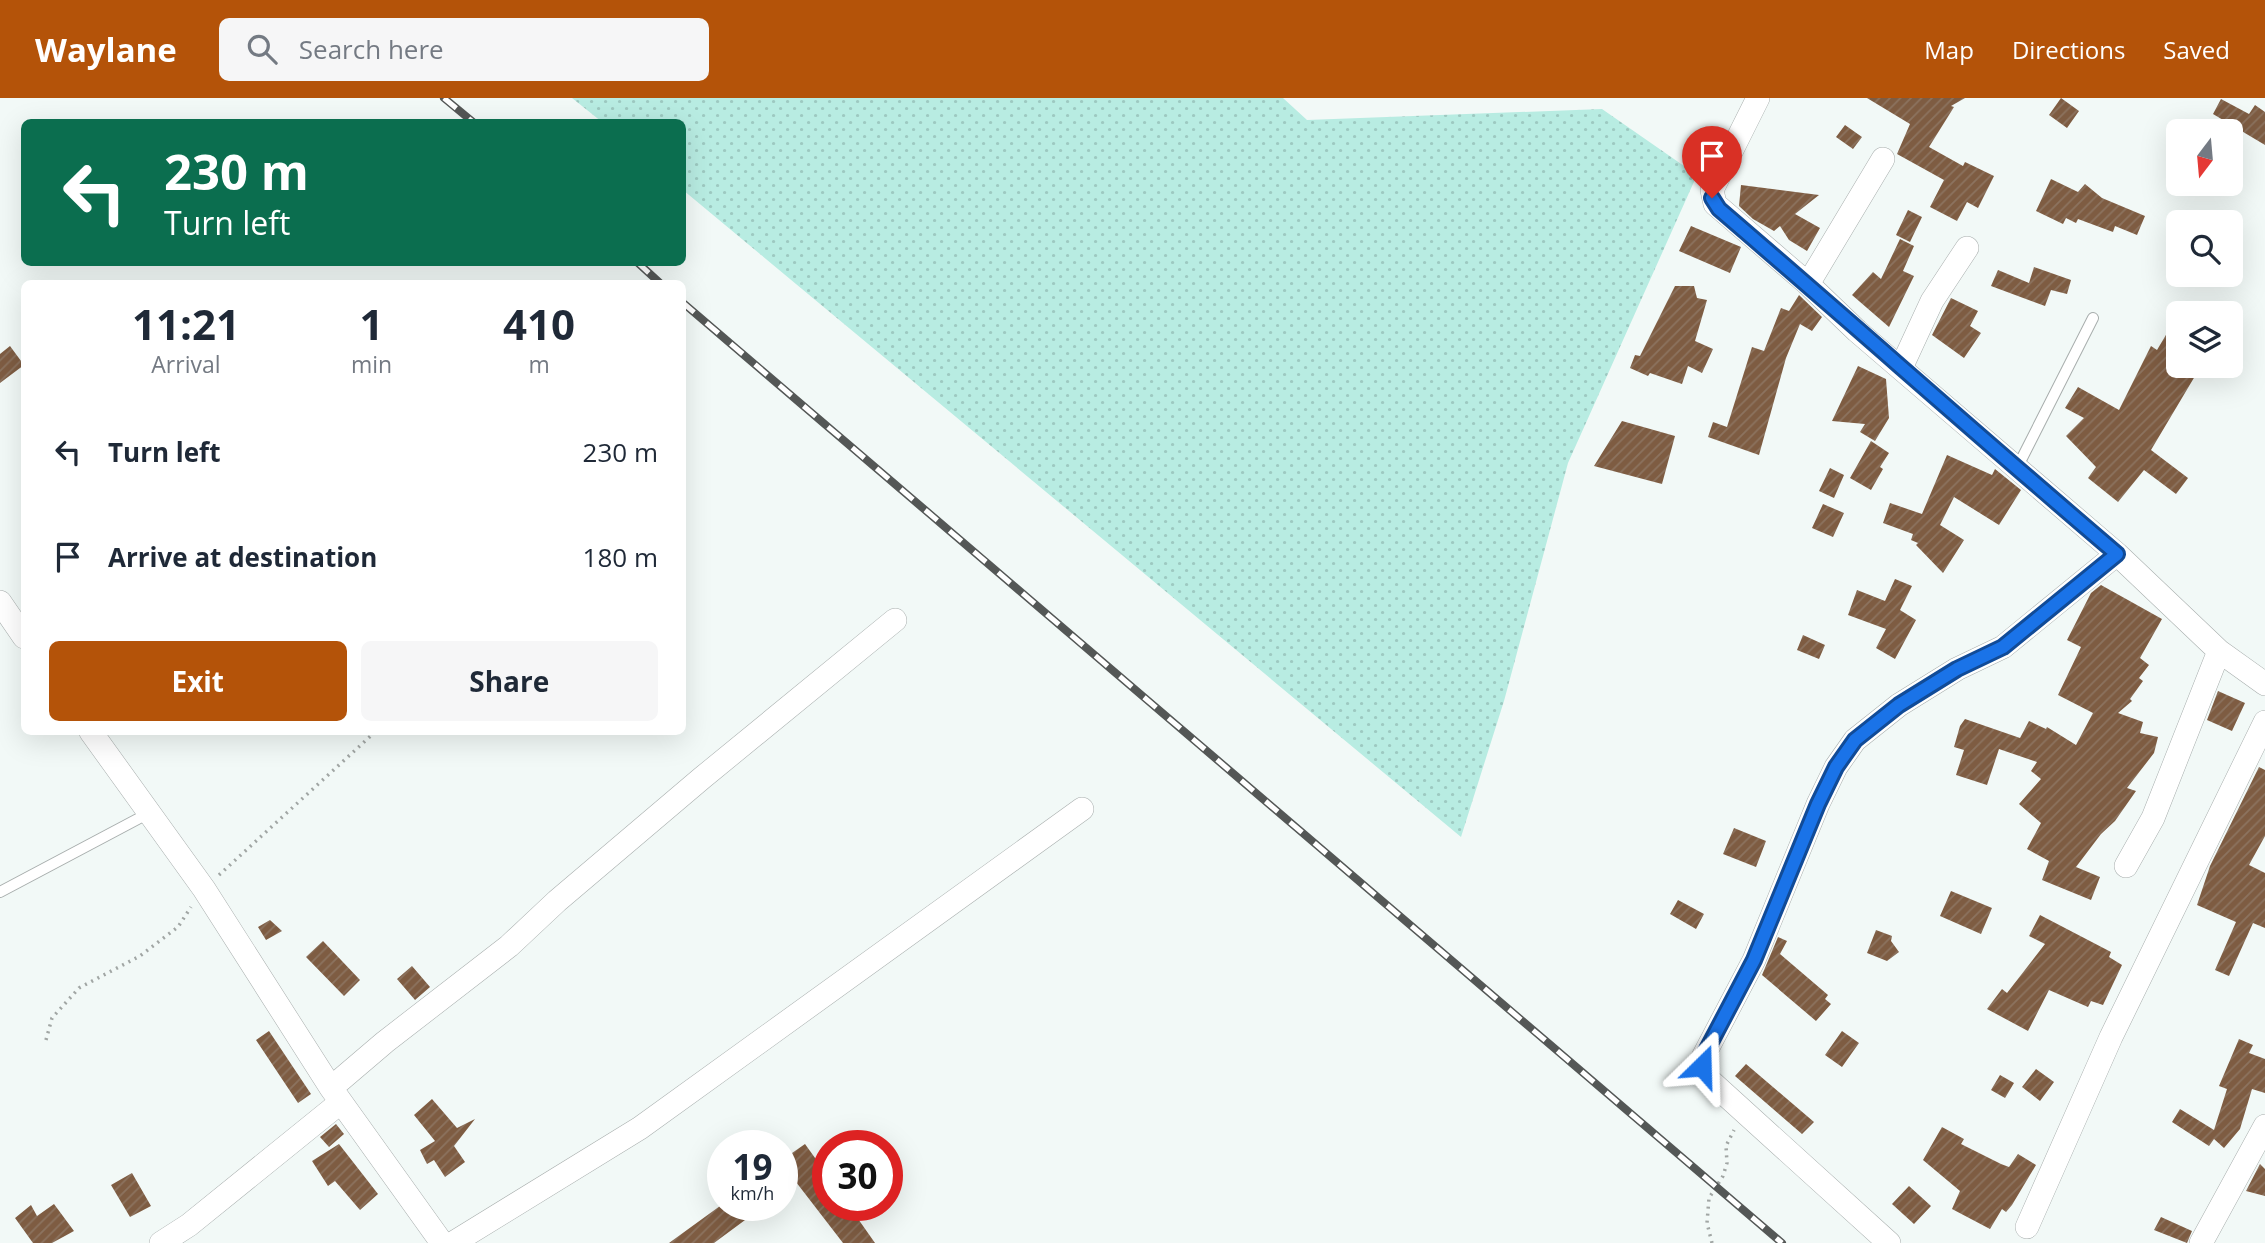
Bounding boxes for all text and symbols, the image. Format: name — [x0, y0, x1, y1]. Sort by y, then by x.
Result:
search box — [219, 18, 709, 81]
text: Waylane — [35, 27, 177, 72]
icon: search — [243, 30, 281, 68]
text: Search here — [299, 31, 444, 67]
text: Map — [1924, 33, 1974, 66]
text: Directions — [2012, 33, 2125, 66]
text: Saved — [2163, 33, 2230, 66]
north arrow — [2166, 119, 2244, 196]
map controls — [2166, 119, 2243, 378]
pin — [1682, 126, 1742, 198]
icon: arrive — [1693, 137, 1731, 175]
text: 230 m — [164, 138, 309, 204]
icon: left — [49, 147, 140, 238]
text: Turn left — [164, 201, 290, 244]
button: search — [2166, 210, 2243, 287]
text: 11:21 — [132, 295, 240, 352]
text: 1 — [359, 295, 384, 352]
text: 410 — [503, 295, 575, 352]
button: layers — [2166, 301, 2243, 378]
text: Arrival — [151, 348, 221, 380]
text: min — [351, 348, 392, 380]
text: m — [528, 348, 550, 380]
icon: left — [49, 433, 87, 471]
text: Turn left — [108, 434, 220, 470]
text: 230 m — [583, 434, 658, 470]
icon: arrive — [49, 538, 87, 576]
text: Arrive at destination — [108, 539, 377, 575]
text: 180 m — [583, 539, 658, 575]
button: Exit — [49, 641, 347, 721]
button: Share — [361, 641, 658, 721]
position arrow — [1665, 1029, 1739, 1103]
speed limit sign: 30 — [812, 1130, 903, 1221]
text: 19 — [732, 1143, 773, 1190]
text: km/h — [731, 1181, 774, 1205]

